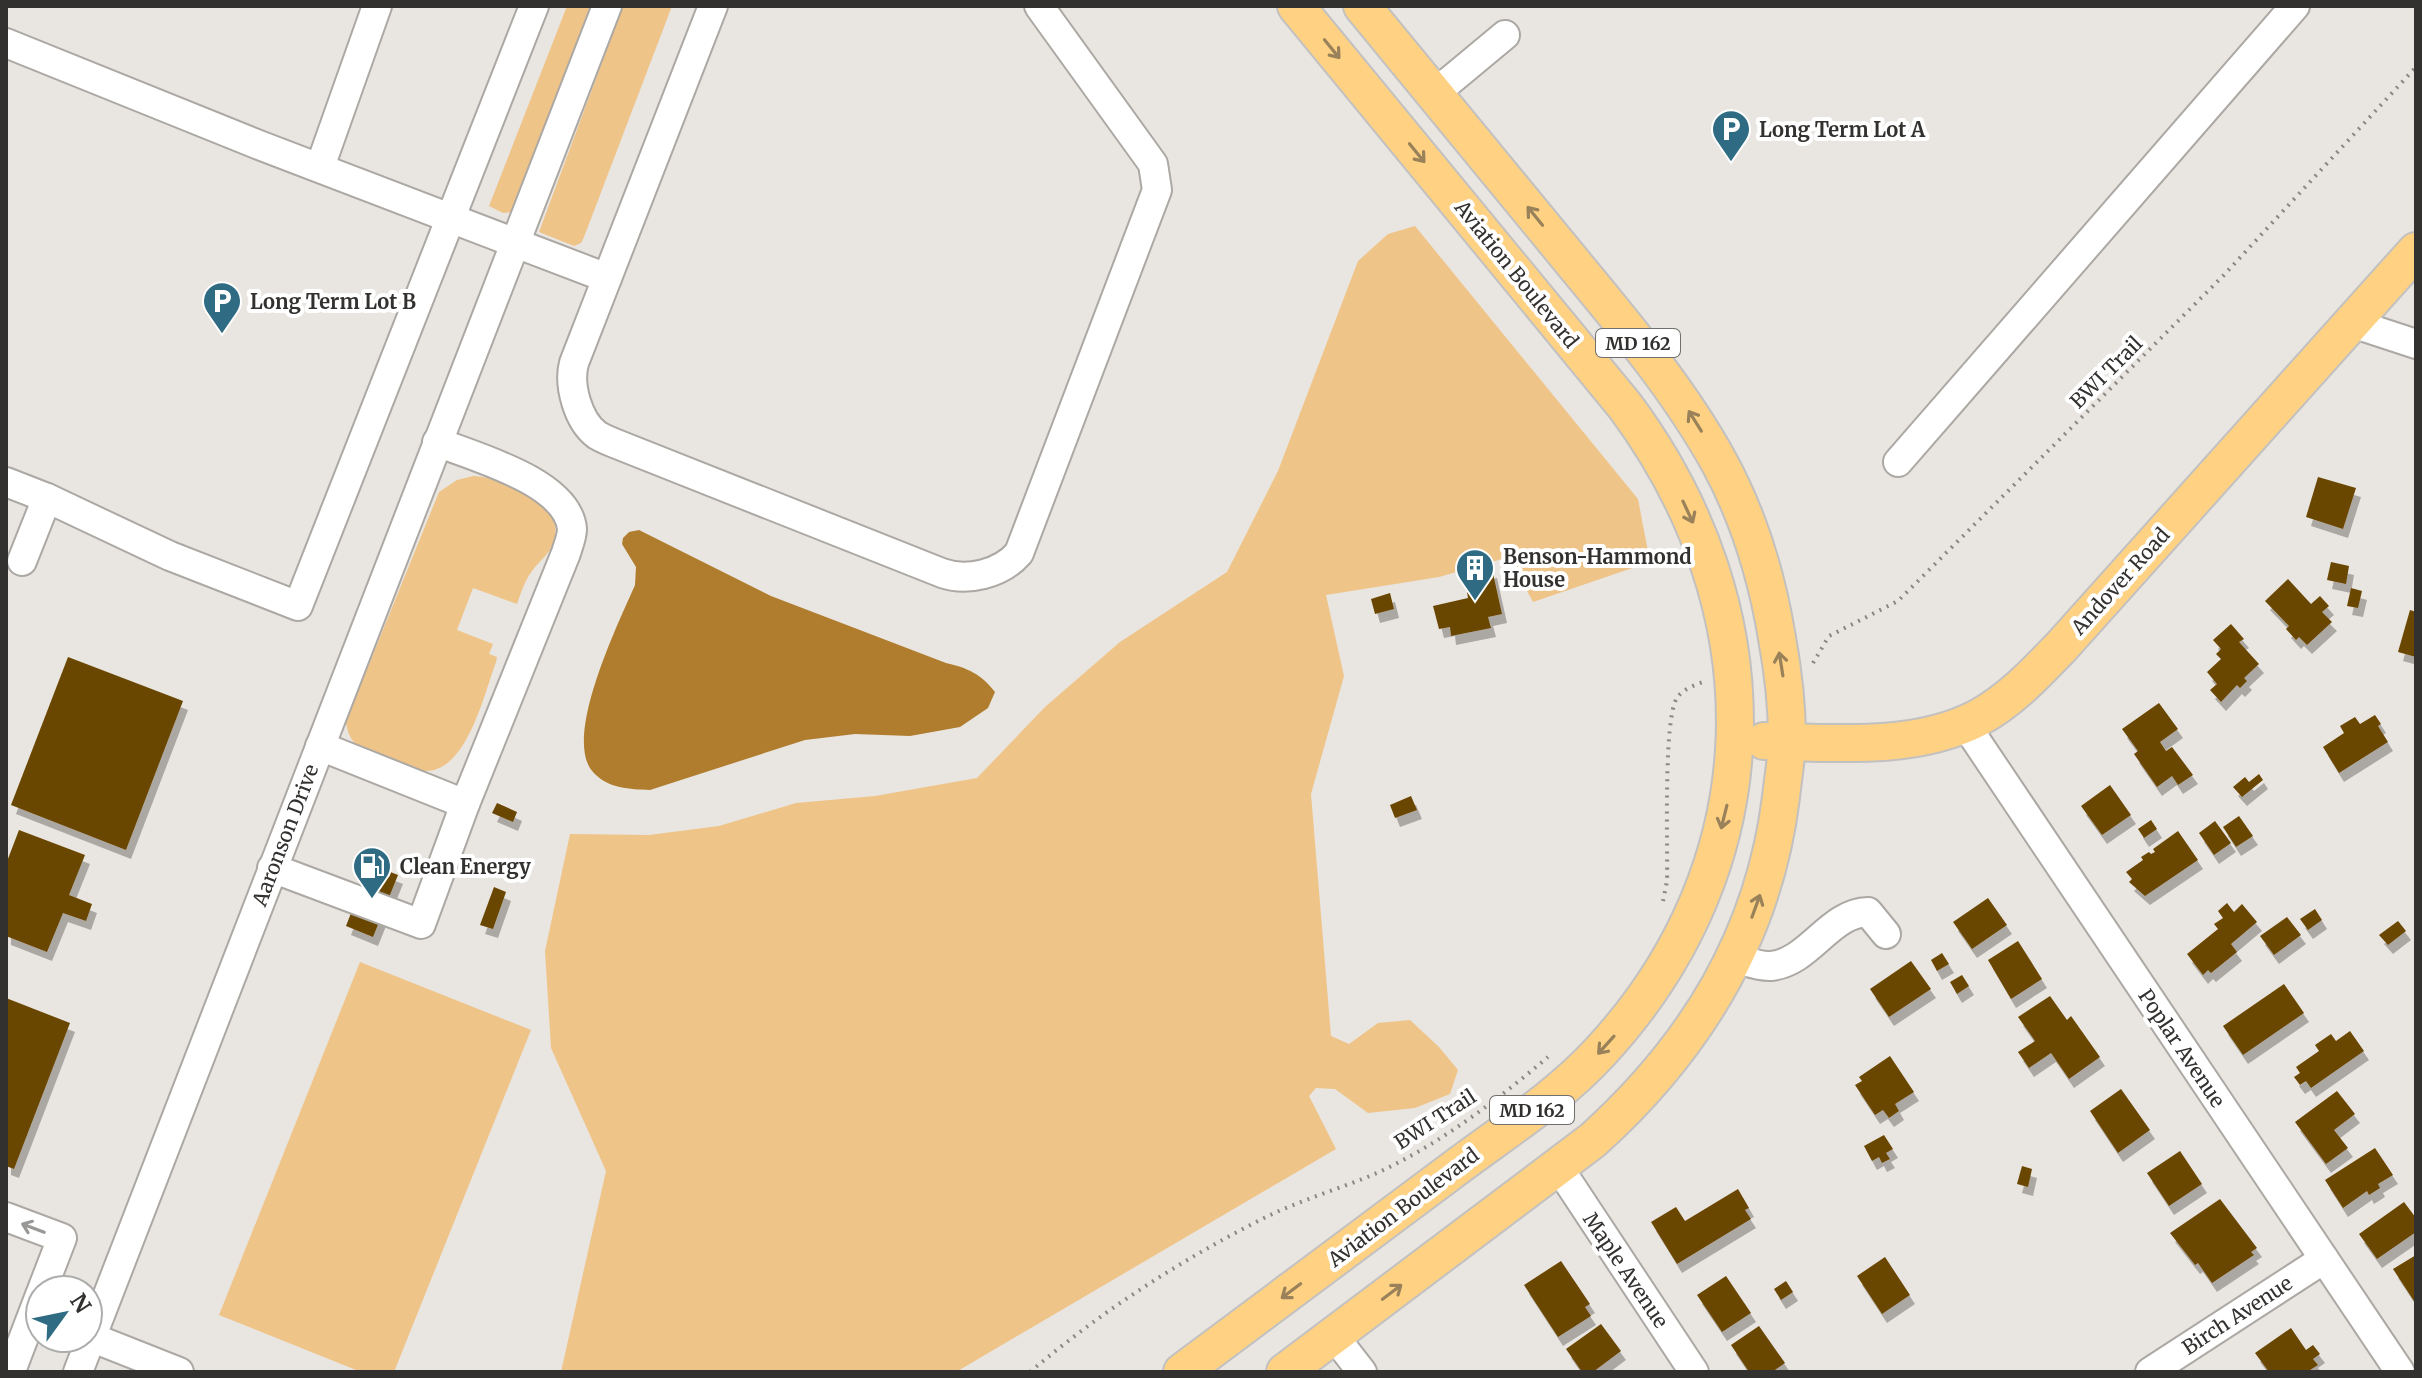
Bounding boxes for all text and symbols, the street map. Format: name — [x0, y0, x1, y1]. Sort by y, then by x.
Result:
one-way arrow — [1323, 38, 1341, 59]
parking icon: Long Term Lot A — [1710, 108, 1752, 163]
place label: Long Term Lot A — [1759, 117, 1926, 142]
one-way arrow — [1408, 142, 1426, 162]
street label: Aviation Boulevard — [1449, 194, 1584, 353]
one-way arrow — [1526, 207, 1544, 227]
parking icon: Long Term Lot B — [201, 280, 243, 335]
place label: Long Term Lot B — [250, 289, 416, 314]
road number: MD 162 — [1596, 329, 1680, 357]
street label: BWI Trail — [2065, 331, 2147, 413]
one-way arrow — [1687, 410, 1703, 433]
one-way arrow — [1681, 499, 1696, 523]
street label: Andover Road — [2065, 522, 2174, 640]
place label: Benson-Hammond House — [1503, 544, 1692, 592]
building icon: Benson-Hammond House — [1454, 547, 1496, 602]
one-way arrow — [1773, 652, 1788, 677]
street label: Aaronson Drive — [246, 761, 324, 910]
one-way arrow — [1716, 804, 1731, 830]
fuel station icon: Clean Energy — [351, 845, 393, 900]
place label: Clean Energy — [400, 854, 531, 879]
one-way arrow — [1750, 894, 1764, 919]
street label: Poplar Avenue — [2133, 984, 2231, 1112]
one-way arrow — [1597, 1035, 1615, 1055]
street label: BWI Trail — [1390, 1084, 1480, 1154]
road number: MD 162 — [1490, 1096, 1574, 1124]
street label: Aviation Boulevard — [1322, 1142, 1483, 1272]
street label: Maple Avenue — [1578, 1207, 1674, 1333]
one-way arrow — [22, 1220, 46, 1234]
street label: Birch Avenue — [2177, 1270, 2297, 1360]
north arrow — [24, 1274, 104, 1354]
one-way arrow — [1280, 1282, 1302, 1299]
one-way arrow — [1381, 1283, 1403, 1300]
text: N — [64, 1288, 98, 1319]

